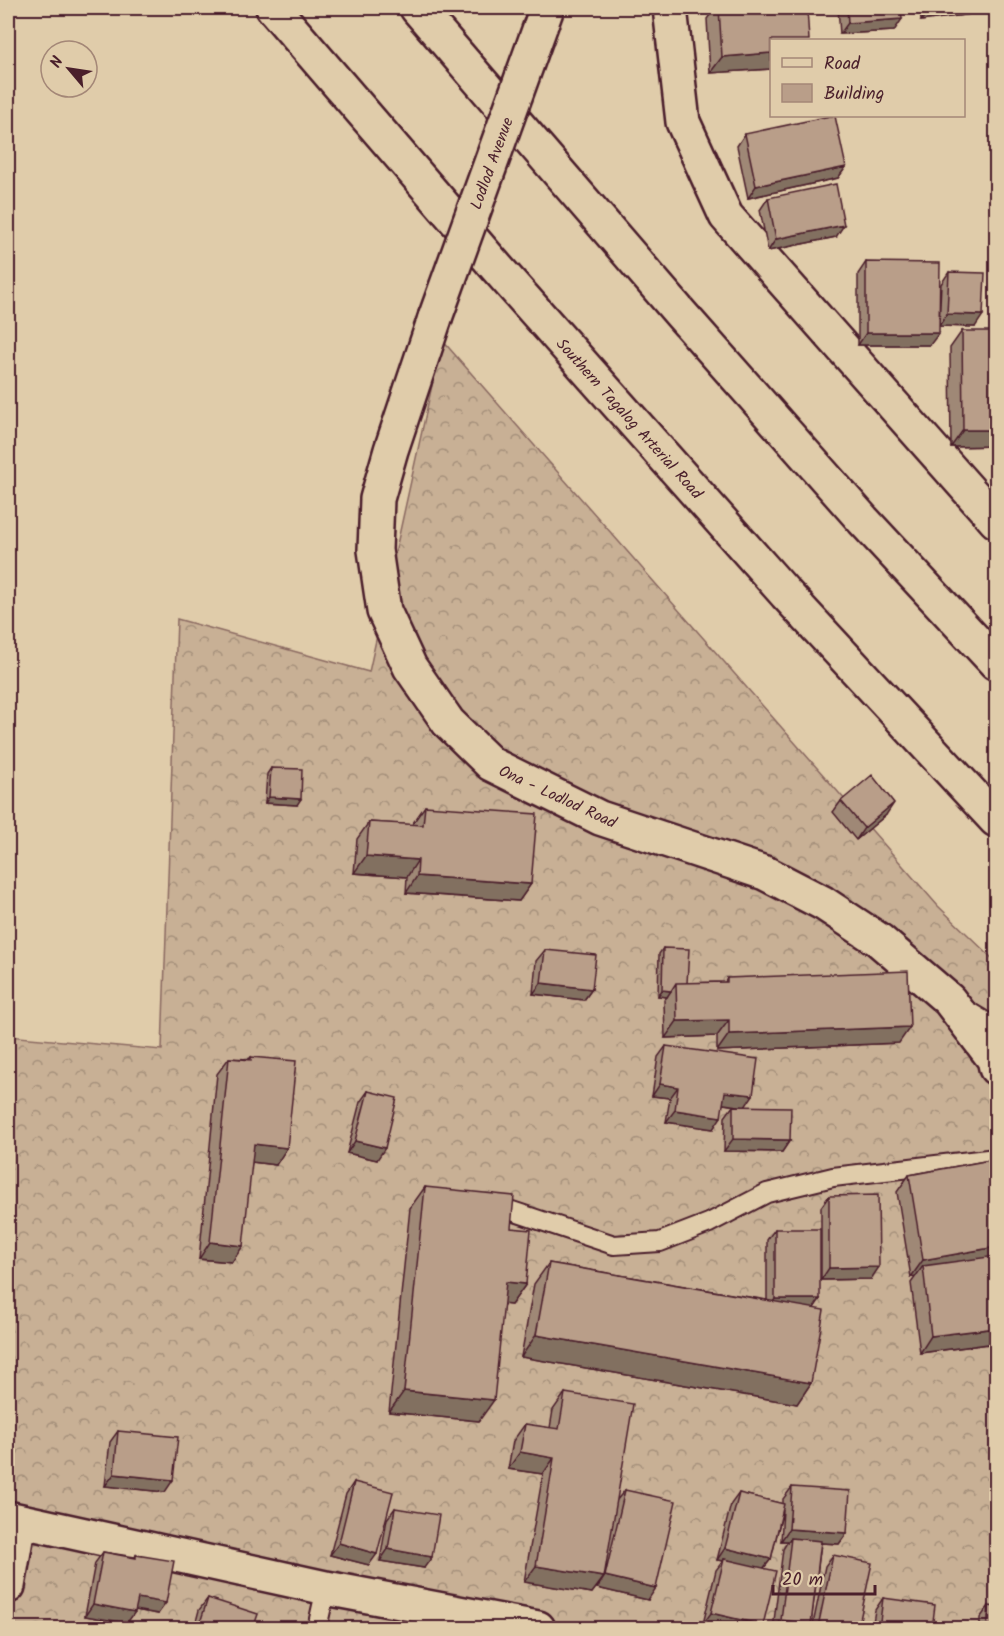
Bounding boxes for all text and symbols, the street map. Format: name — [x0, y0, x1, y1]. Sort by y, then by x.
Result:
north arrow — [39, 39, 99, 99]
legend — [770, 39, 965, 117]
text: Road — [824, 50, 861, 79]
text: N — [44, 52, 71, 73]
text: Building — [824, 80, 884, 109]
street label: Lodlod Avenue — [464, 114, 521, 213]
street label: Southern Tagalog Arterial Road — [550, 333, 709, 506]
street label: Ona - Lodlod Road — [494, 759, 621, 836]
scale bar — [773, 1558, 875, 1596]
text: 20 m — [782, 1566, 823, 1595]

